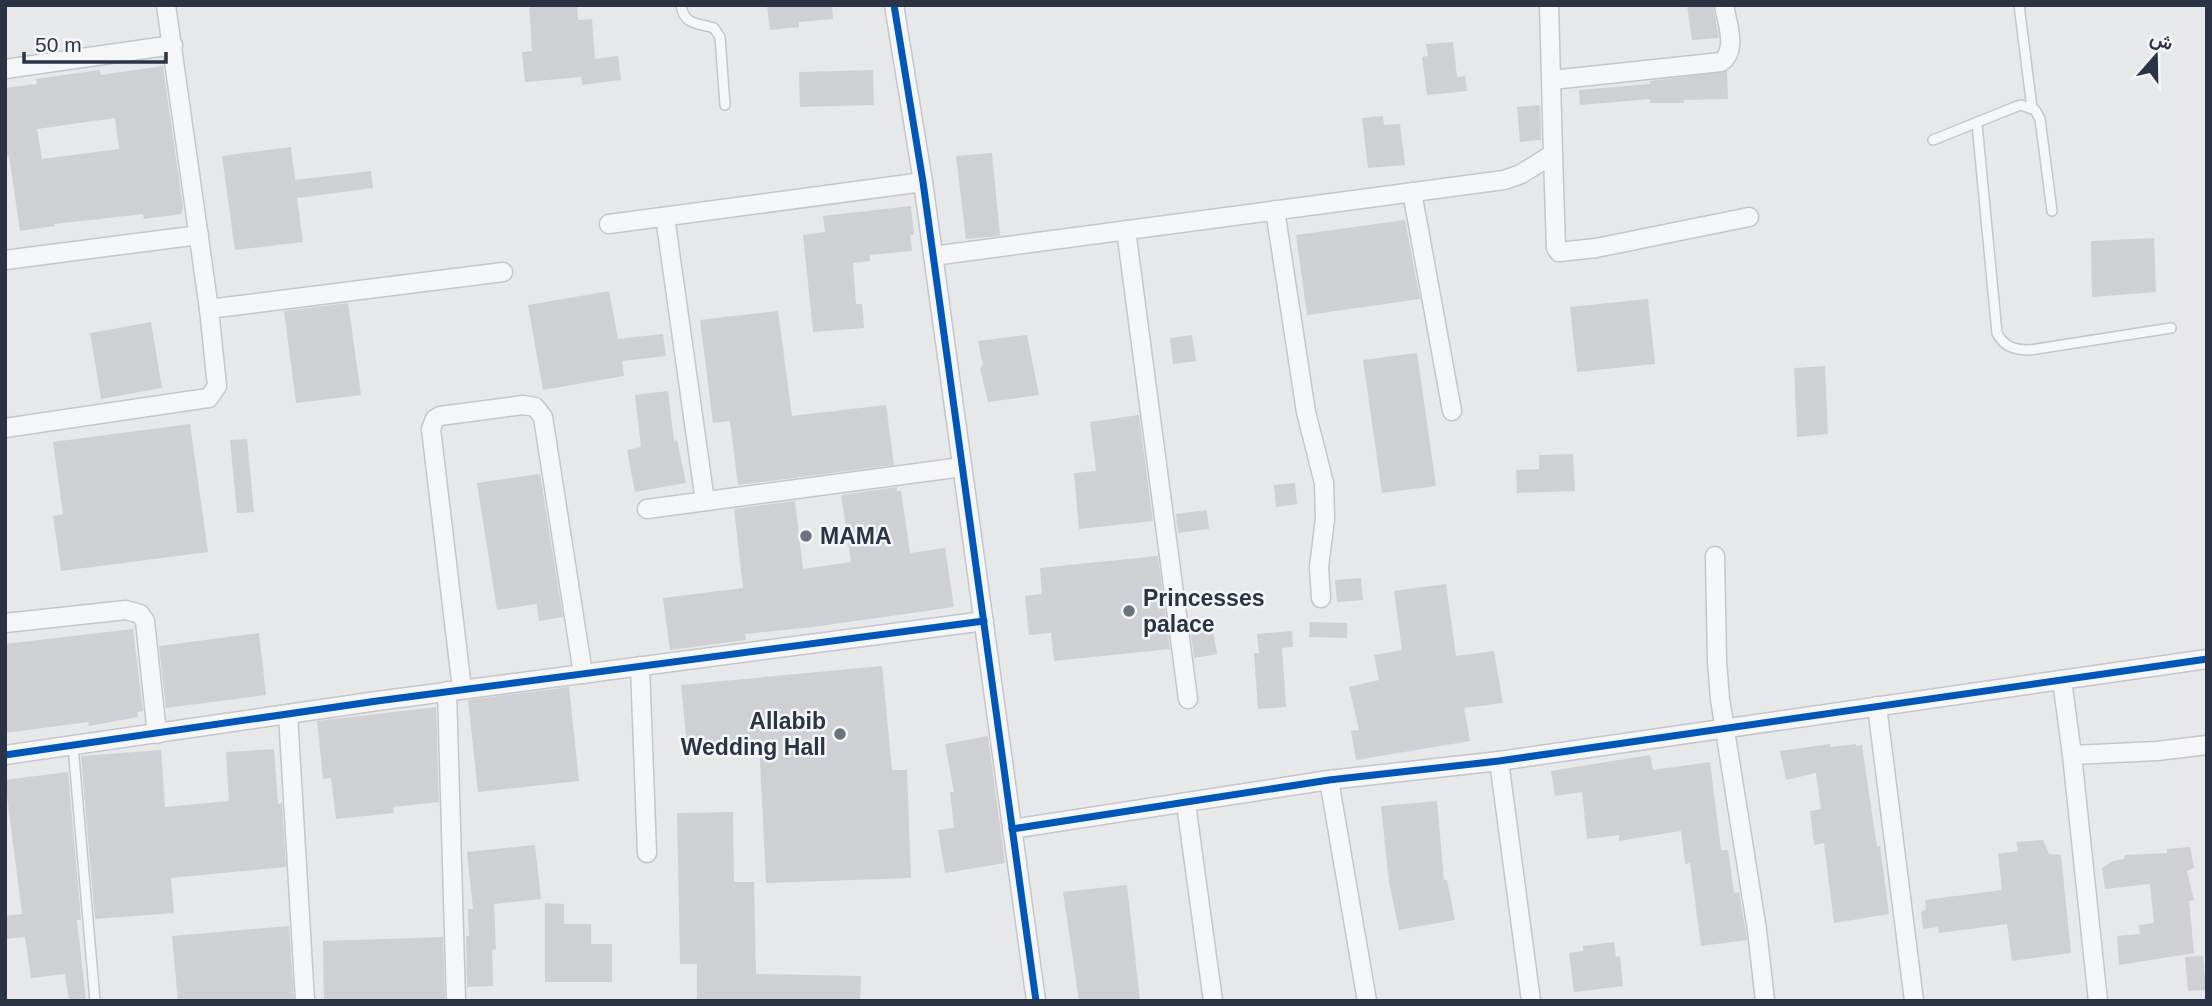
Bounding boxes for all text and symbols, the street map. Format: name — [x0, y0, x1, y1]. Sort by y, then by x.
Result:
scale bar — [24, 21, 166, 65]
north arrow — [2121, 21, 2191, 91]
text: ش — [2147, 27, 2176, 55]
text: 50 m — [35, 33, 82, 56]
place label: MAMA — [820, 523, 892, 549]
marker: MAMA — [798, 528, 814, 544]
place label: Princesses palace — [1143, 585, 1264, 637]
marker: Princesses palace — [1121, 603, 1137, 619]
place label: Allabib Wedding Hall — [681, 708, 826, 760]
marker: Allabib Wedding Hall — [832, 726, 848, 742]

